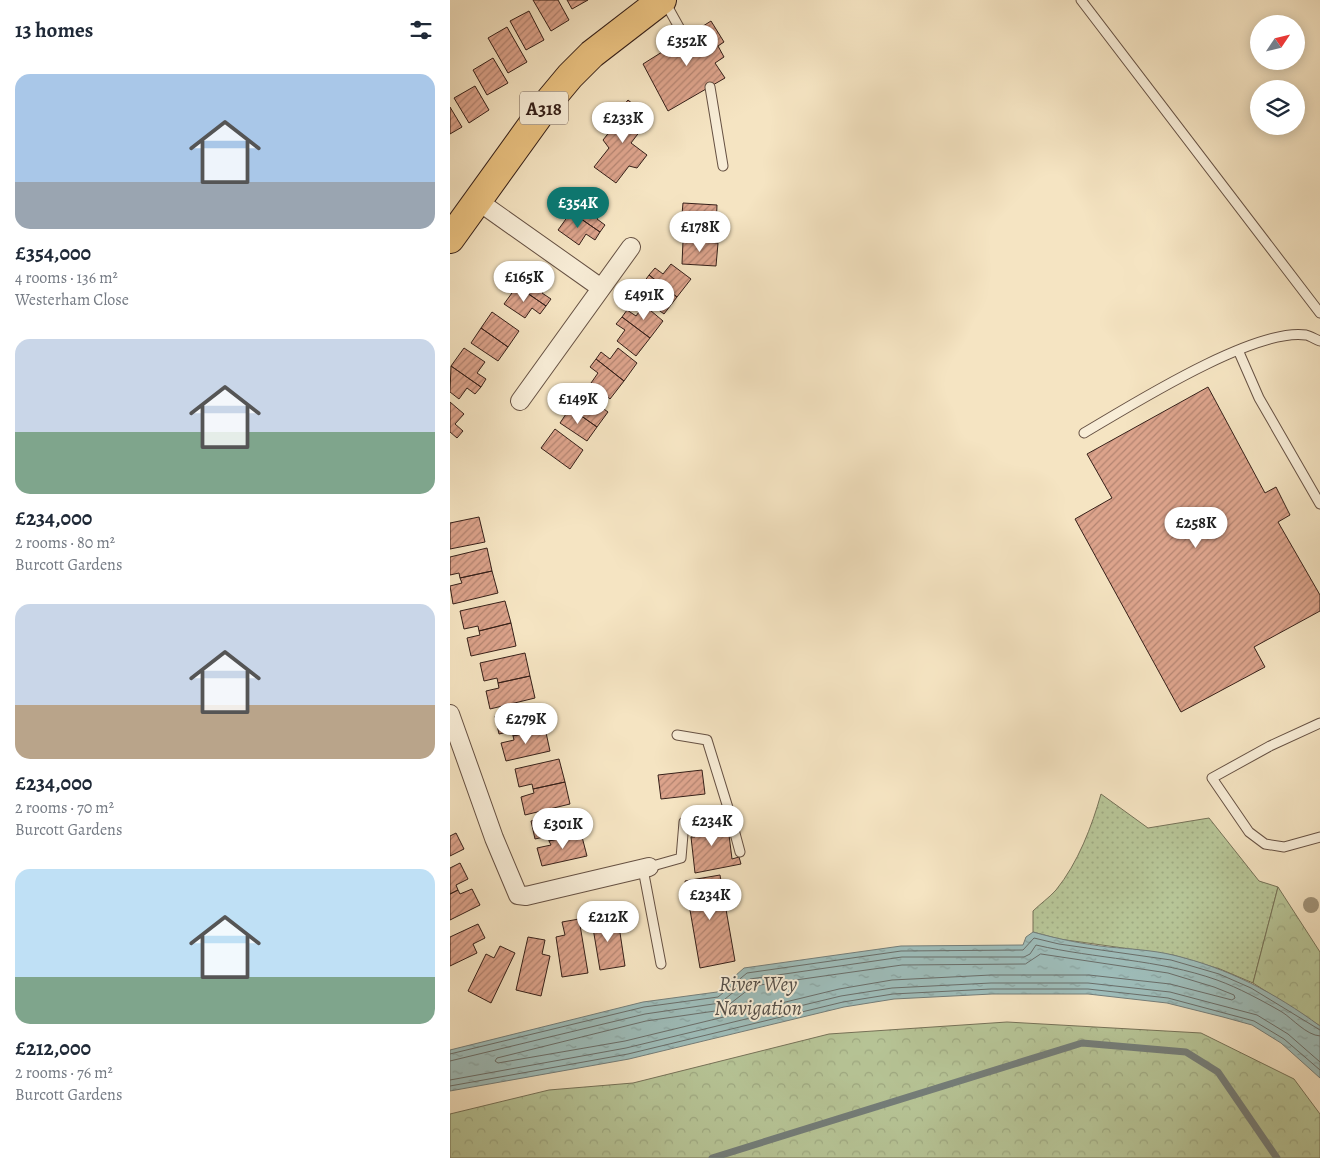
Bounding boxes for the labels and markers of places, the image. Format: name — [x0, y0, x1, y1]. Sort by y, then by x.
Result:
pin: £352K — [652, 24, 722, 67]
pin: £233K — [588, 102, 658, 144]
pin: £354K — [543, 186, 613, 229]
pin: £178K — [665, 210, 735, 253]
pin: £165K — [489, 260, 559, 303]
pin: £491K — [609, 278, 679, 321]
pin: £149K — [543, 382, 613, 425]
pin: £258K — [1161, 506, 1231, 549]
pin: £279K — [491, 702, 561, 745]
pin: £234K — [677, 804, 747, 847]
pin: £301K — [528, 808, 598, 850]
pin: £234K — [675, 878, 745, 921]
pin: £212K — [573, 900, 643, 943]

